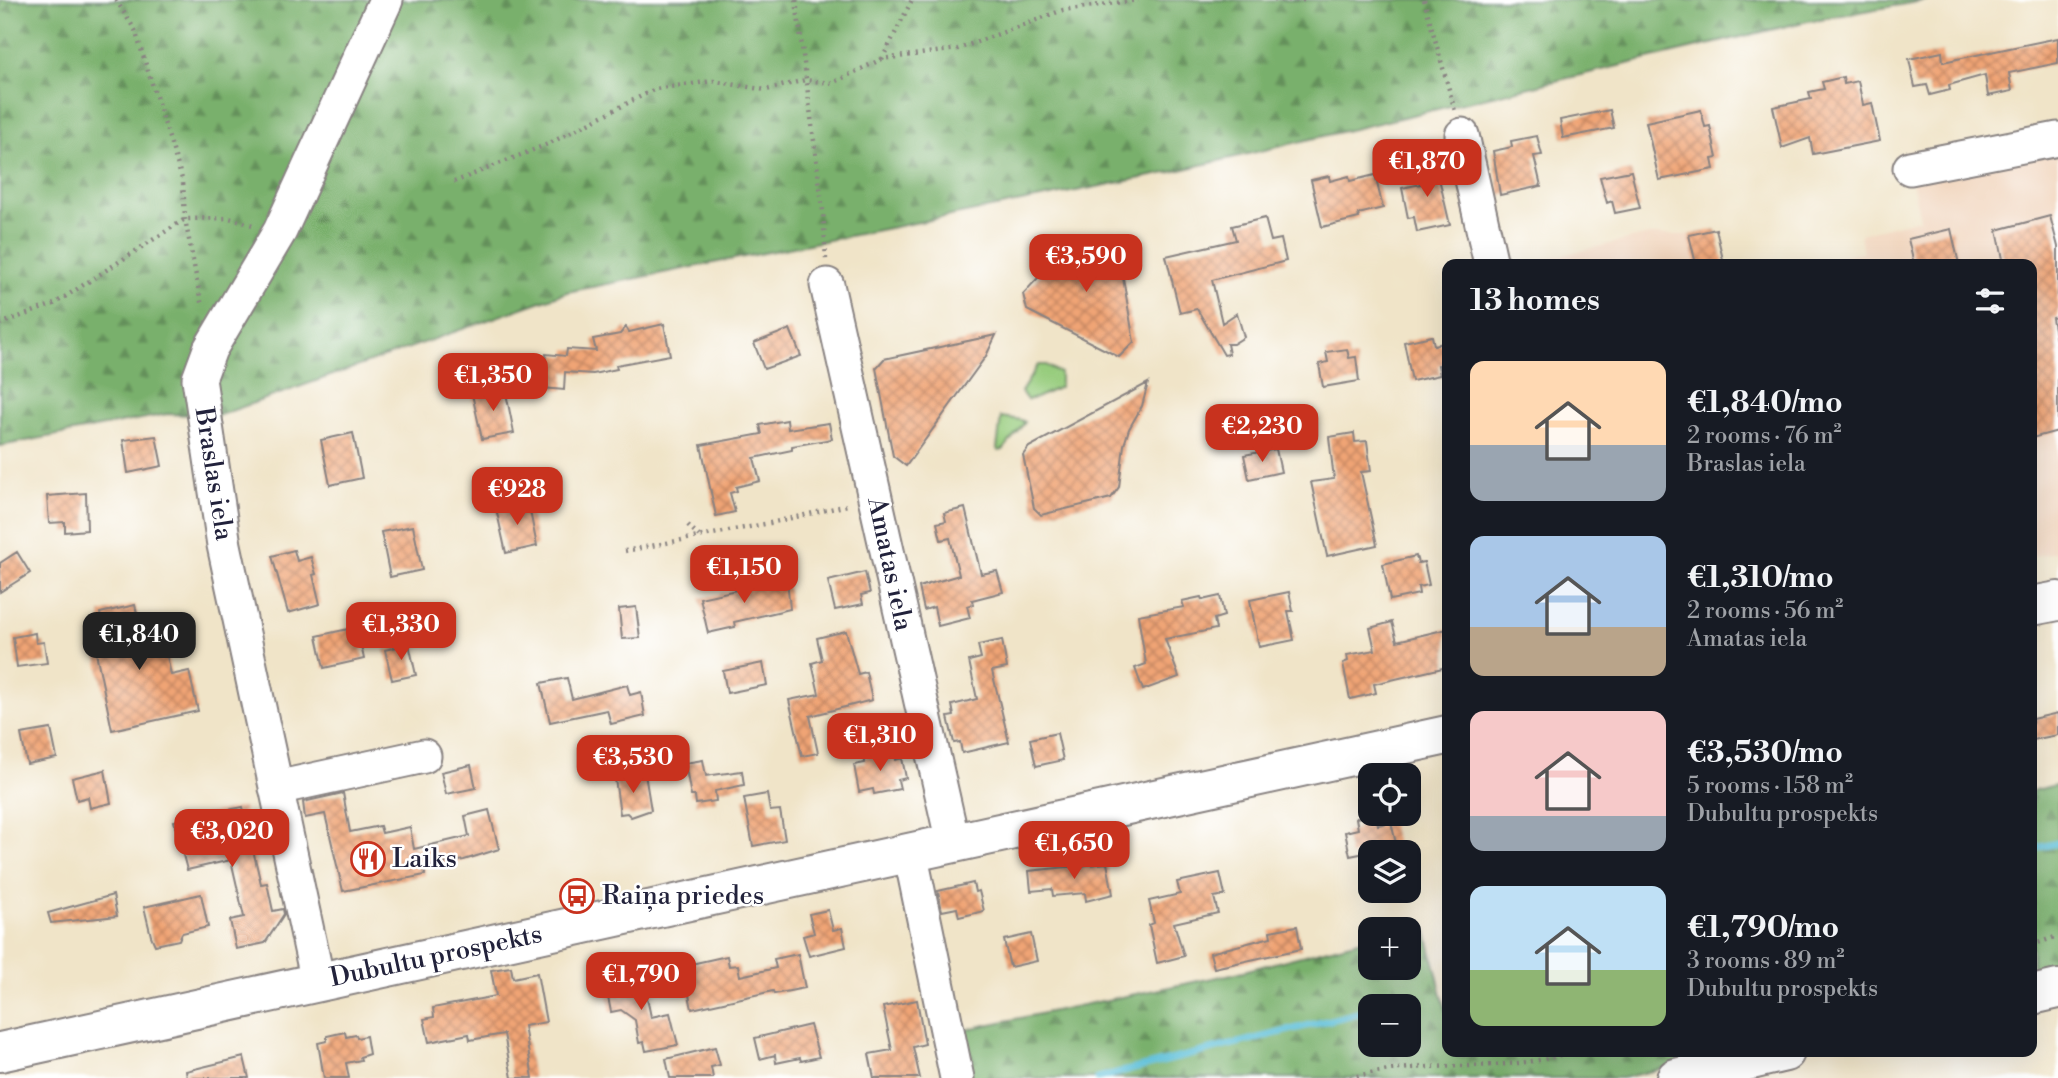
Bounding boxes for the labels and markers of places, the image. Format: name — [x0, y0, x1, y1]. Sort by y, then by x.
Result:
pin: €1,870 — [1370, 140, 1484, 199]
pin: €3,590 — [1029, 234, 1143, 294]
pin: €1,350 — [436, 354, 550, 413]
pin: €2,230 — [1205, 405, 1319, 464]
pin: €928 — [476, 468, 558, 527]
pin: €1,150 — [687, 546, 801, 605]
pin: €1,330 — [344, 602, 458, 662]
pin: €1,840 — [82, 612, 196, 672]
pin: €1,310 — [823, 714, 937, 773]
pin: €3,530 — [576, 736, 690, 795]
pin: €3,020 — [175, 810, 289, 869]
pin: €1,650 — [1017, 822, 1131, 881]
restaurant icon: Laiks — [349, 840, 387, 878]
place label: Laiks — [392, 843, 457, 875]
bus stop icon: Raiņa priedes — [558, 877, 596, 915]
place label: Raiņa priedes — [602, 880, 764, 912]
pin: €1,790 — [584, 953, 698, 1012]

